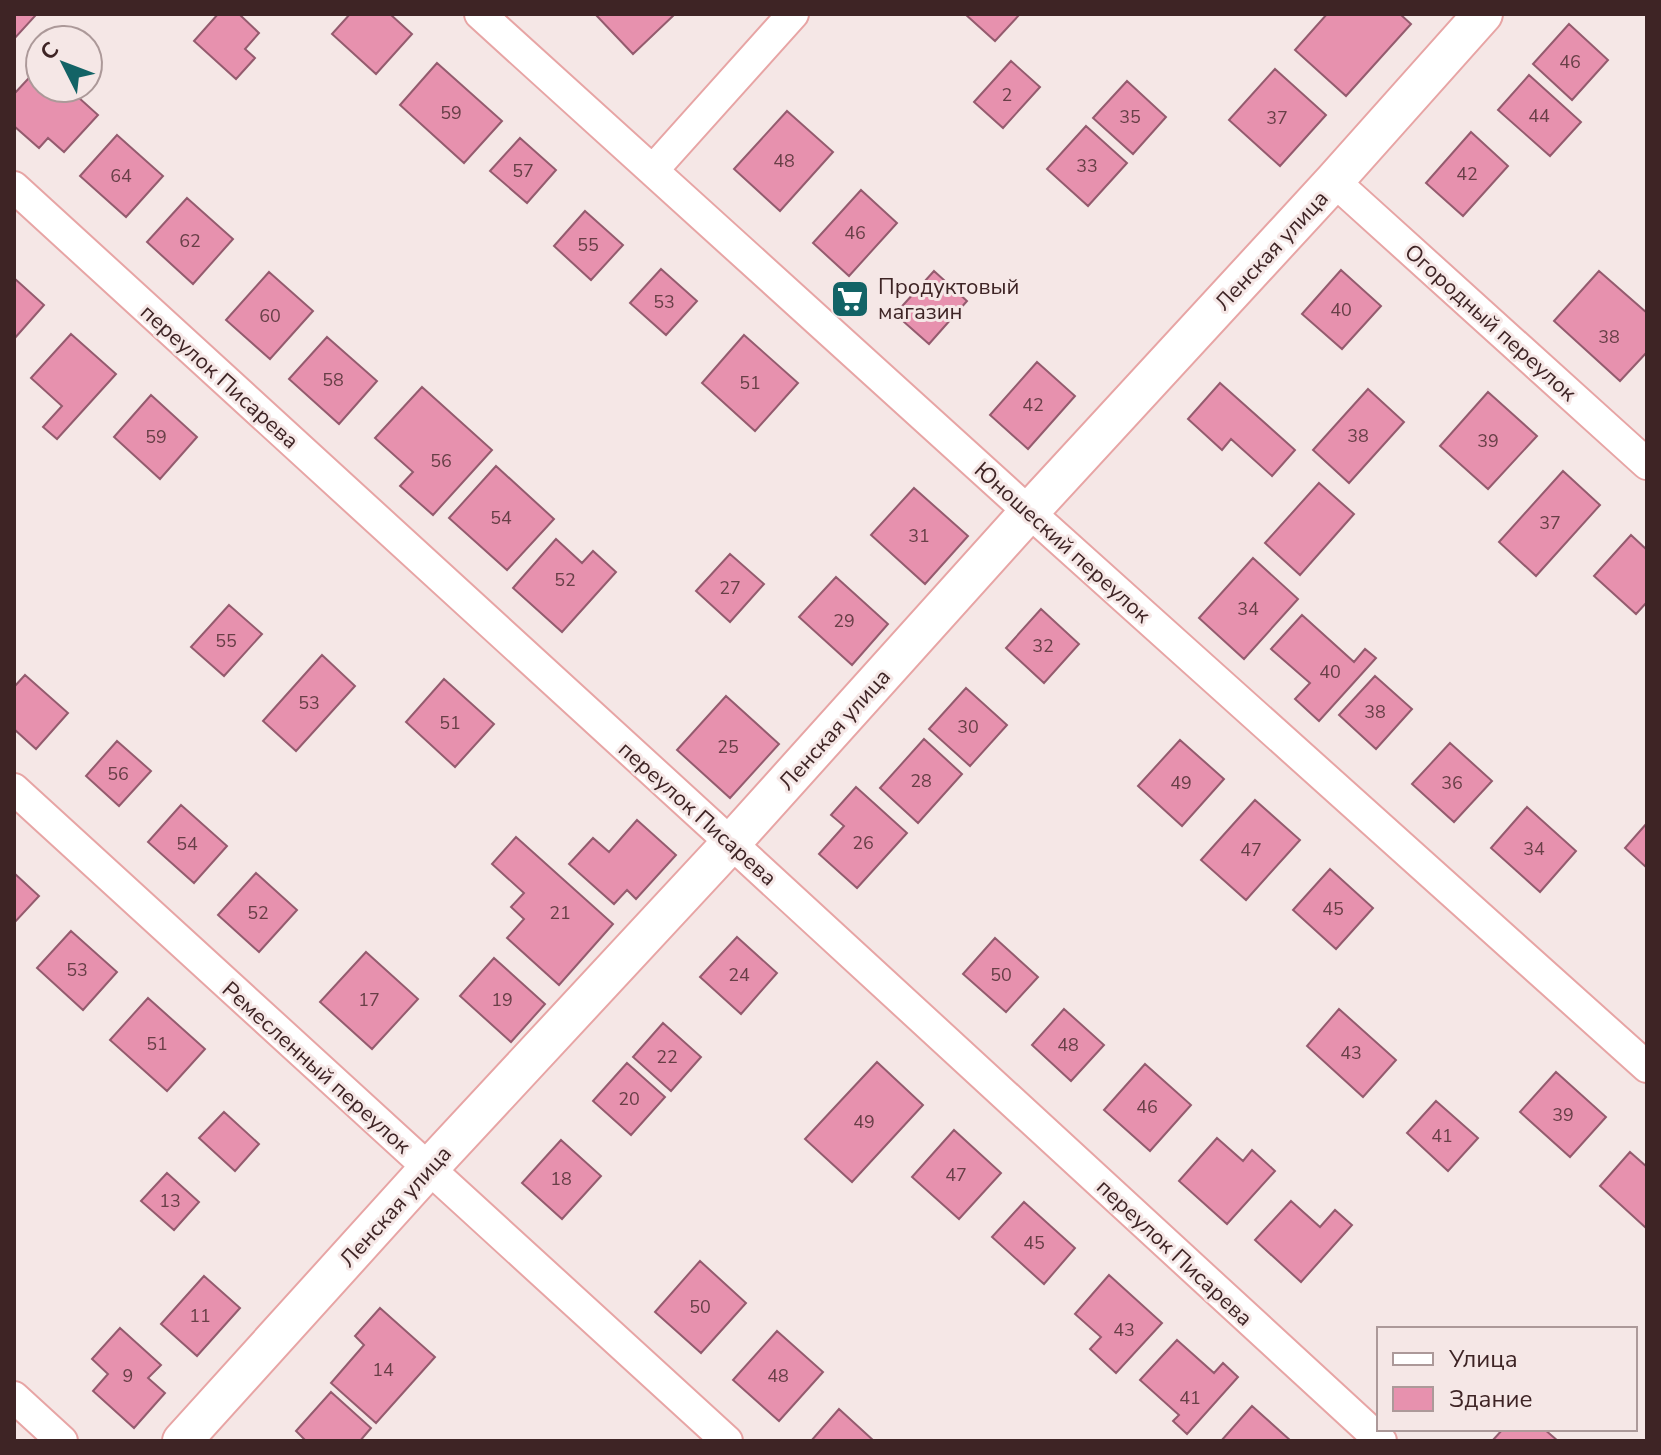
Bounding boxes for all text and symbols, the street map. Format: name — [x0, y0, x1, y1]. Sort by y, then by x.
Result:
north arrow — [24, 24, 104, 104]
text: С — [34, 36, 66, 67]
house number: 46 — [1559, 50, 1581, 74]
house number: 2 — [1002, 83, 1012, 107]
house number: 59 — [440, 101, 462, 125]
house number: 44 — [1528, 104, 1550, 128]
house number: 35 — [1119, 105, 1141, 129]
house number: 37 — [1266, 106, 1288, 130]
house number: 48 — [773, 149, 795, 173]
house number: 33 — [1076, 154, 1098, 178]
house number: 57 — [512, 159, 534, 183]
house number: 42 — [1456, 162, 1478, 186]
house number: 64 — [110, 164, 132, 188]
street label: Ленская улица — [1208, 184, 1335, 317]
house number: 46 — [844, 221, 866, 245]
house number: 62 — [179, 229, 201, 253]
house number: 55 — [577, 233, 599, 257]
street label: Огородный переулок — [1398, 237, 1583, 408]
place label: Продуктовый магазин — [878, 272, 1019, 327]
supermarket icon: Продуктовый магазин — [829, 278, 871, 320]
house number: 53 — [653, 290, 675, 314]
street label: переулок Писарева — [134, 298, 305, 456]
house number: 40 — [1330, 298, 1352, 322]
house number: 60 — [259, 304, 281, 328]
house number: 38 — [1598, 325, 1620, 349]
house number: 58 — [322, 368, 344, 392]
house number: 51 — [739, 371, 761, 395]
house number: 42 — [1022, 393, 1044, 417]
house number: 38 — [1347, 424, 1369, 448]
house number: 59 — [145, 425, 167, 449]
house number: 39 — [1477, 429, 1499, 453]
house number: 56 — [430, 449, 452, 473]
street label: Юношеский переулок — [968, 455, 1157, 630]
house number: 54 — [490, 506, 512, 530]
house number: 37 — [1539, 511, 1561, 535]
house number: 31 — [908, 524, 930, 548]
house number: 52 — [554, 568, 576, 592]
house number: 27 — [719, 576, 741, 600]
house number: 34 — [1237, 597, 1259, 621]
house number: 29 — [833, 609, 855, 633]
house number: 55 — [215, 629, 237, 653]
house number: 32 — [1032, 634, 1054, 658]
house number: 40 — [1319, 660, 1341, 684]
street label: Ленская улица — [772, 662, 897, 797]
house number: 53 — [298, 691, 320, 715]
house number: 38 — [1364, 700, 1386, 724]
house number: 51 — [439, 711, 461, 735]
house number: 30 — [957, 715, 979, 739]
street label: переулок Писарева — [612, 735, 783, 893]
house number: 25 — [717, 735, 739, 759]
house number: 56 — [107, 762, 129, 786]
house number: 28 — [910, 769, 932, 793]
house number: 49 — [1170, 771, 1192, 795]
house number: 36 — [1441, 771, 1463, 795]
house number: 26 — [852, 831, 874, 855]
house number: 54 — [176, 832, 198, 856]
house number: 34 — [1523, 837, 1545, 861]
house number: 47 — [1240, 838, 1262, 862]
house number: 45 — [1322, 897, 1344, 921]
house number: 52 — [247, 901, 269, 925]
house number: 21 — [549, 901, 571, 925]
house number: 53 — [66, 958, 88, 982]
house number: 24 — [728, 963, 750, 987]
house number: 50 — [990, 963, 1012, 987]
street label: Ремесленный переулок — [215, 975, 417, 1161]
house number: 17 — [358, 988, 380, 1012]
house number: 19 — [491, 988, 513, 1012]
house number: 51 — [146, 1032, 168, 1056]
house number: 48 — [1057, 1033, 1079, 1057]
house number: 43 — [1340, 1041, 1362, 1065]
house number: 22 — [656, 1045, 678, 1069]
house number: 20 — [618, 1087, 640, 1111]
house number: 46 — [1136, 1095, 1158, 1119]
house number: 39 — [1552, 1103, 1574, 1127]
house number: 49 — [853, 1110, 875, 1134]
house number: 41 — [1431, 1124, 1453, 1148]
street label: Ленская улица — [333, 1139, 458, 1274]
house number: 47 — [945, 1163, 967, 1187]
house number: 18 — [550, 1167, 572, 1191]
street label: переулок Писарева — [1090, 1172, 1259, 1333]
house number: 13 — [159, 1189, 181, 1213]
house number: 45 — [1023, 1231, 1045, 1255]
house number: 50 — [689, 1295, 711, 1319]
house number: 11 — [189, 1304, 211, 1328]
house number: 43 — [1113, 1318, 1135, 1342]
legend — [1377, 1327, 1637, 1431]
text: Улица — [1448, 1343, 1518, 1375]
house number: 14 — [372, 1358, 394, 1382]
house number: 9 — [123, 1364, 133, 1388]
house number: 48 — [767, 1364, 789, 1388]
text: Здание — [1449, 1383, 1533, 1415]
house number: 41 — [1179, 1386, 1201, 1410]

